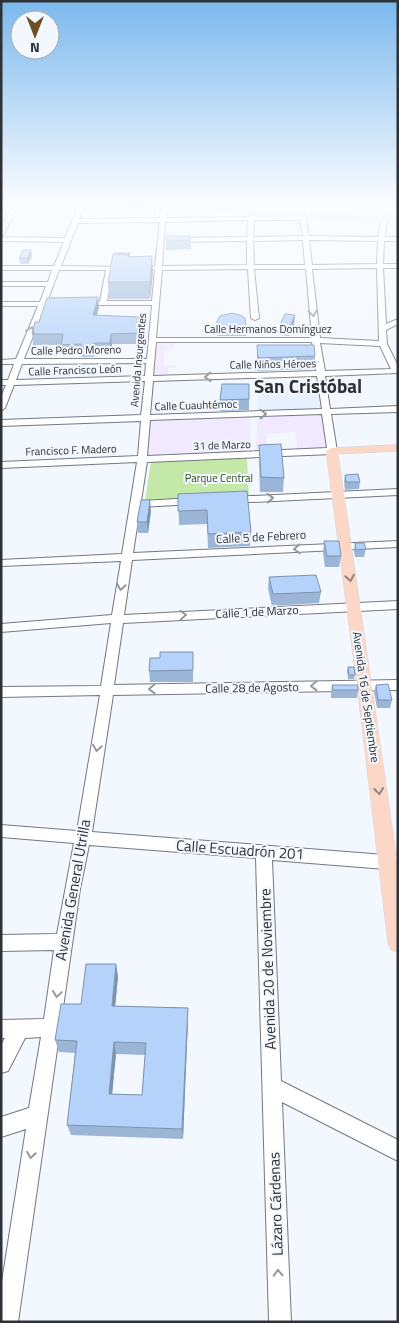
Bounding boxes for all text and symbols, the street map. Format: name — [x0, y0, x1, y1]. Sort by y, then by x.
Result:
north arrow — [10, 10, 60, 60]
text: N — [30, 38, 40, 59]
one-way arrow — [307, 309, 318, 317]
street label: Avenida Insurgentes — [126, 312, 150, 408]
street label: Calle Hermanos Domínguez — [204, 321, 332, 337]
one-way arrow — [25, 326, 35, 335]
street label: Calle Pedro Moreno — [31, 341, 121, 359]
street label: Calle Niños Héroes — [229, 355, 317, 373]
street label: Calle Francisco León — [28, 360, 122, 380]
district label: San Cristóbal — [254, 371, 362, 400]
one-way arrow — [204, 372, 212, 382]
street label: Calle Cuauhtémoc — [154, 396, 238, 414]
one-way arrow — [259, 409, 267, 420]
street label: 31 de Marzo — [193, 436, 251, 454]
street label: Francisco F. Madero — [25, 440, 117, 460]
park label: Parque Central — [185, 470, 253, 486]
one-way arrow — [267, 492, 275, 503]
street label: Calle 5 de Febrero — [215, 525, 306, 548]
one-way arrow — [292, 544, 300, 554]
one-way arrow — [344, 574, 355, 582]
one-way arrow — [116, 583, 127, 591]
street label: Calle 1 de Marzo — [215, 600, 299, 623]
one-way arrow — [179, 610, 187, 621]
street label: Avenida 16 de Septiembre — [348, 630, 385, 764]
street label: Calle 28 de Agosto — [205, 677, 299, 698]
one-way arrow — [310, 681, 318, 692]
one-way arrow — [147, 684, 155, 695]
one-way arrow — [93, 743, 103, 752]
one-way arrow — [373, 787, 384, 795]
street label: Avenida General Utrilla — [49, 817, 96, 962]
street label: Calle Escuadrón 201 — [175, 834, 305, 865]
street label: Avenida 20 de Noviembre — [253, 888, 282, 1050]
one-way arrow — [52, 990, 62, 999]
one-way arrow — [27, 1151, 37, 1159]
street label: Lázaro Cárdenas — [262, 1152, 289, 1256]
one-way arrow — [273, 1269, 284, 1277]

